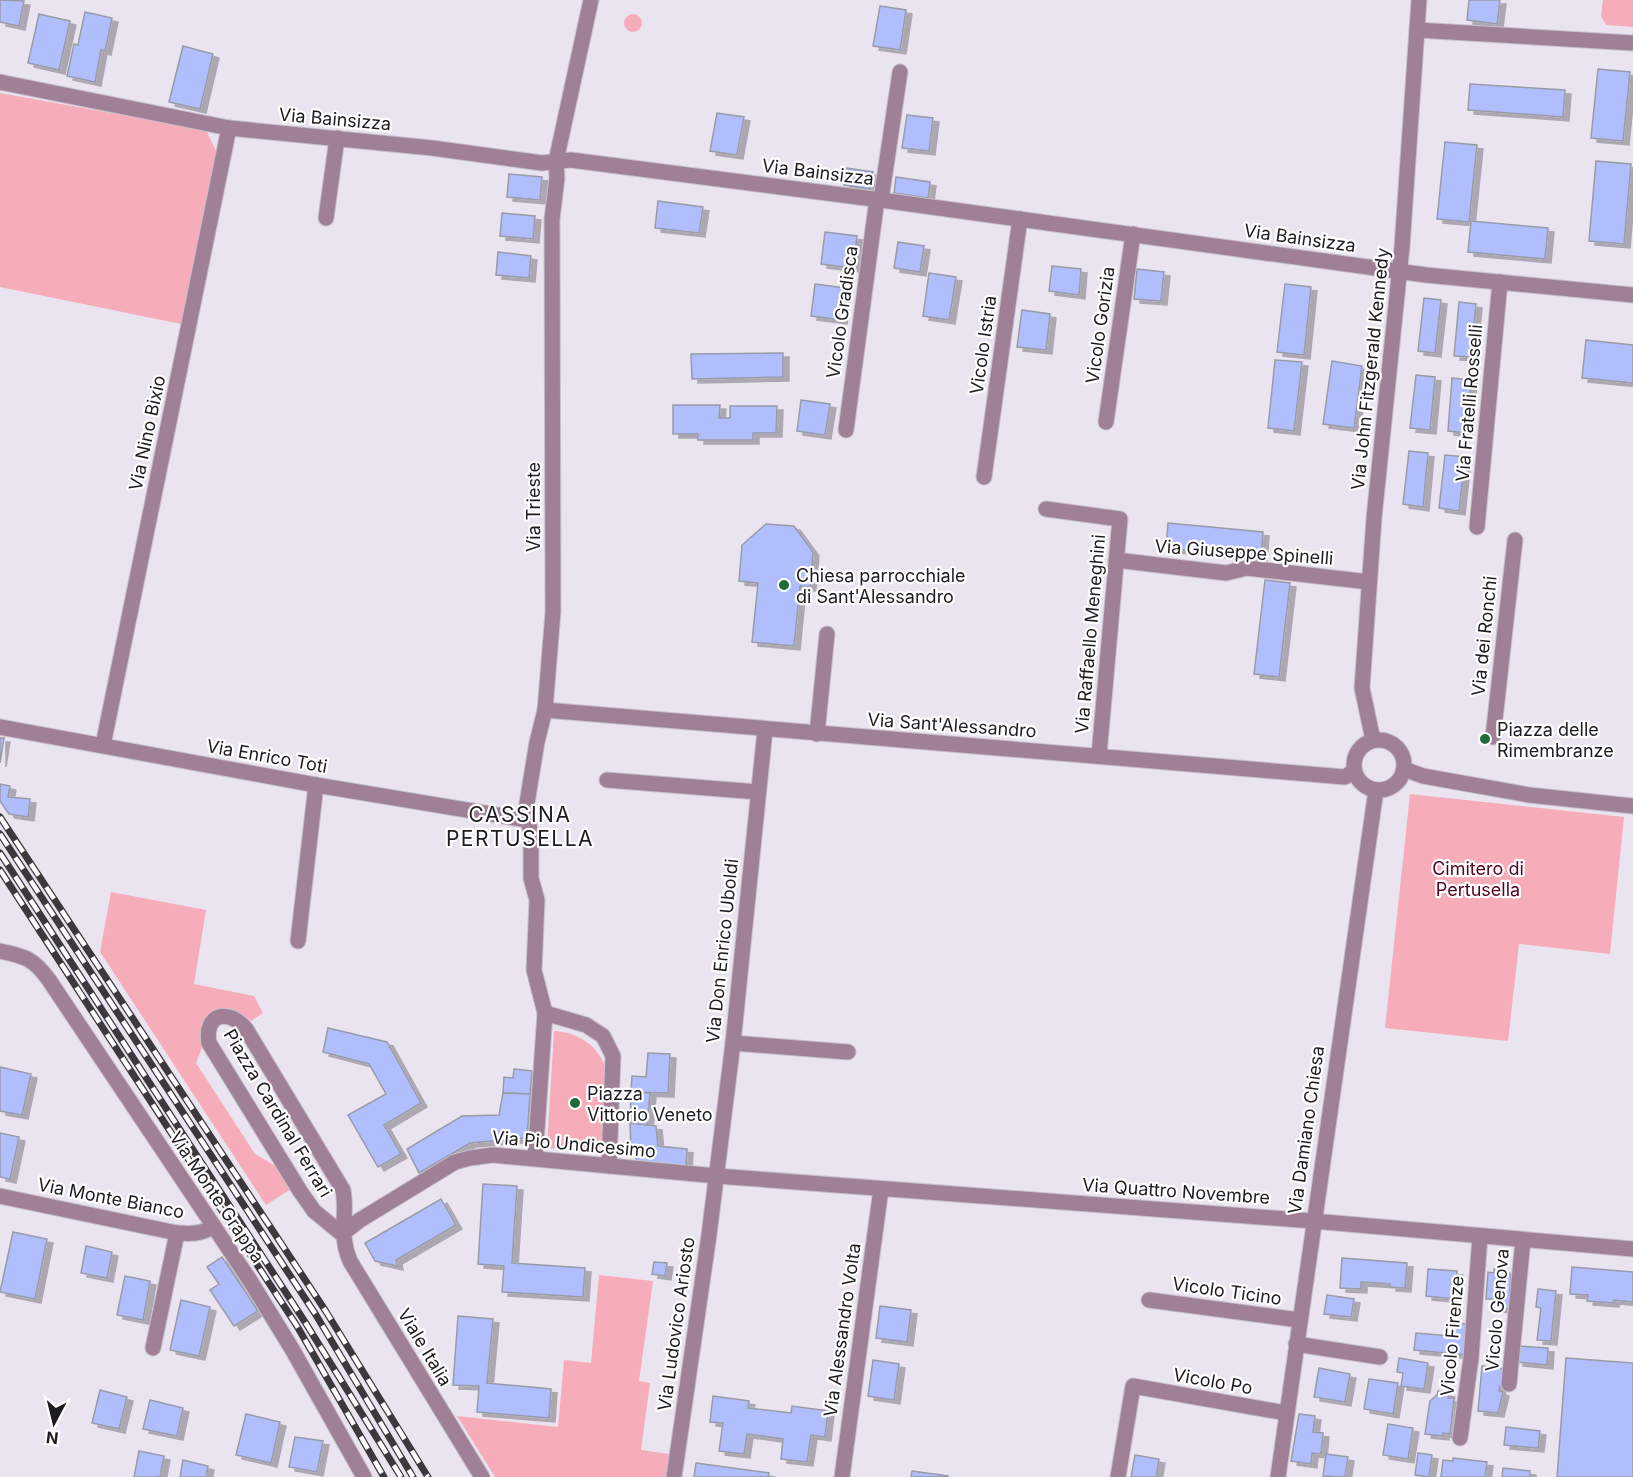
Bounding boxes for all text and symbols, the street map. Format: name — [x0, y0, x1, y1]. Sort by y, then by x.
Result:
street label: Via Bainsizza — [278, 104, 392, 134]
street label: Via Bainsizza — [761, 155, 875, 189]
street label: Via Bainsizza — [1243, 220, 1357, 256]
street label: Vicolo Gradisca — [822, 244, 862, 380]
street label: Via John Fitzgerald Kennedy — [1347, 247, 1393, 491]
street label: Vicolo Gorizia — [1081, 265, 1119, 385]
street label: Vicolo Istria — [966, 294, 1000, 396]
street label: Via Fratelli Rosselli — [1452, 323, 1486, 483]
street label: Via Nino Bixio — [125, 373, 169, 493]
street label: Via Trieste — [523, 462, 544, 552]
street label: Via Raffaello Meneghini — [1071, 533, 1109, 735]
street label: Via Giuseppe Spinelli — [1154, 535, 1334, 569]
place label: Chiesa parrocchiale di Sant'Alessandro — [796, 565, 965, 607]
street label: Via dei Ronchi — [1467, 575, 1501, 697]
marker: Chiesa parrocchiale di Sant'Alessandro — [777, 578, 791, 592]
street label: Via Sant'Alessandro — [867, 709, 1037, 741]
place label: Piazza delle Rimembranze — [1497, 719, 1614, 761]
marker: Piazza delle Rimembranze — [1478, 732, 1492, 746]
street label: Via Enrico Toti — [205, 735, 329, 777]
district label: CASSINA PERTUSELLA — [446, 802, 594, 851]
street label: Via Don Enrico Uboldi — [702, 858, 742, 1044]
park label: Cimitero di Pertusella — [1432, 858, 1524, 900]
street label: Piazza Cardinal Ferrari — [220, 1025, 336, 1201]
street label: Via Damiano Chiesa — [1284, 1044, 1328, 1216]
place label: Piazza Vittorio Veneto — [587, 1083, 713, 1125]
marker: Piazza Vittorio Veneto — [568, 1096, 582, 1110]
street label: Via Pio Undicesimo — [491, 1126, 657, 1162]
street label: Via Monte Grappa — [165, 1127, 269, 1267]
street label: Via Monte Bianco — [36, 1173, 186, 1223]
street label: Via Quattro Novembre — [1081, 1174, 1271, 1208]
street label: Via Ludovico Ariosto — [653, 1236, 699, 1412]
street label: Via Alessandro Volta — [819, 1242, 865, 1418]
street label: Vicolo Genova — [1481, 1248, 1513, 1372]
street label: Vicolo Ticino — [1171, 1273, 1283, 1309]
street label: Vicolo Firenze — [1436, 1275, 1468, 1397]
street label: Viale Italia — [394, 1304, 456, 1390]
street label: Vicolo Po — [1172, 1364, 1254, 1398]
north arrow — [24, 1393, 84, 1453]
text: N — [45, 1427, 59, 1449]

